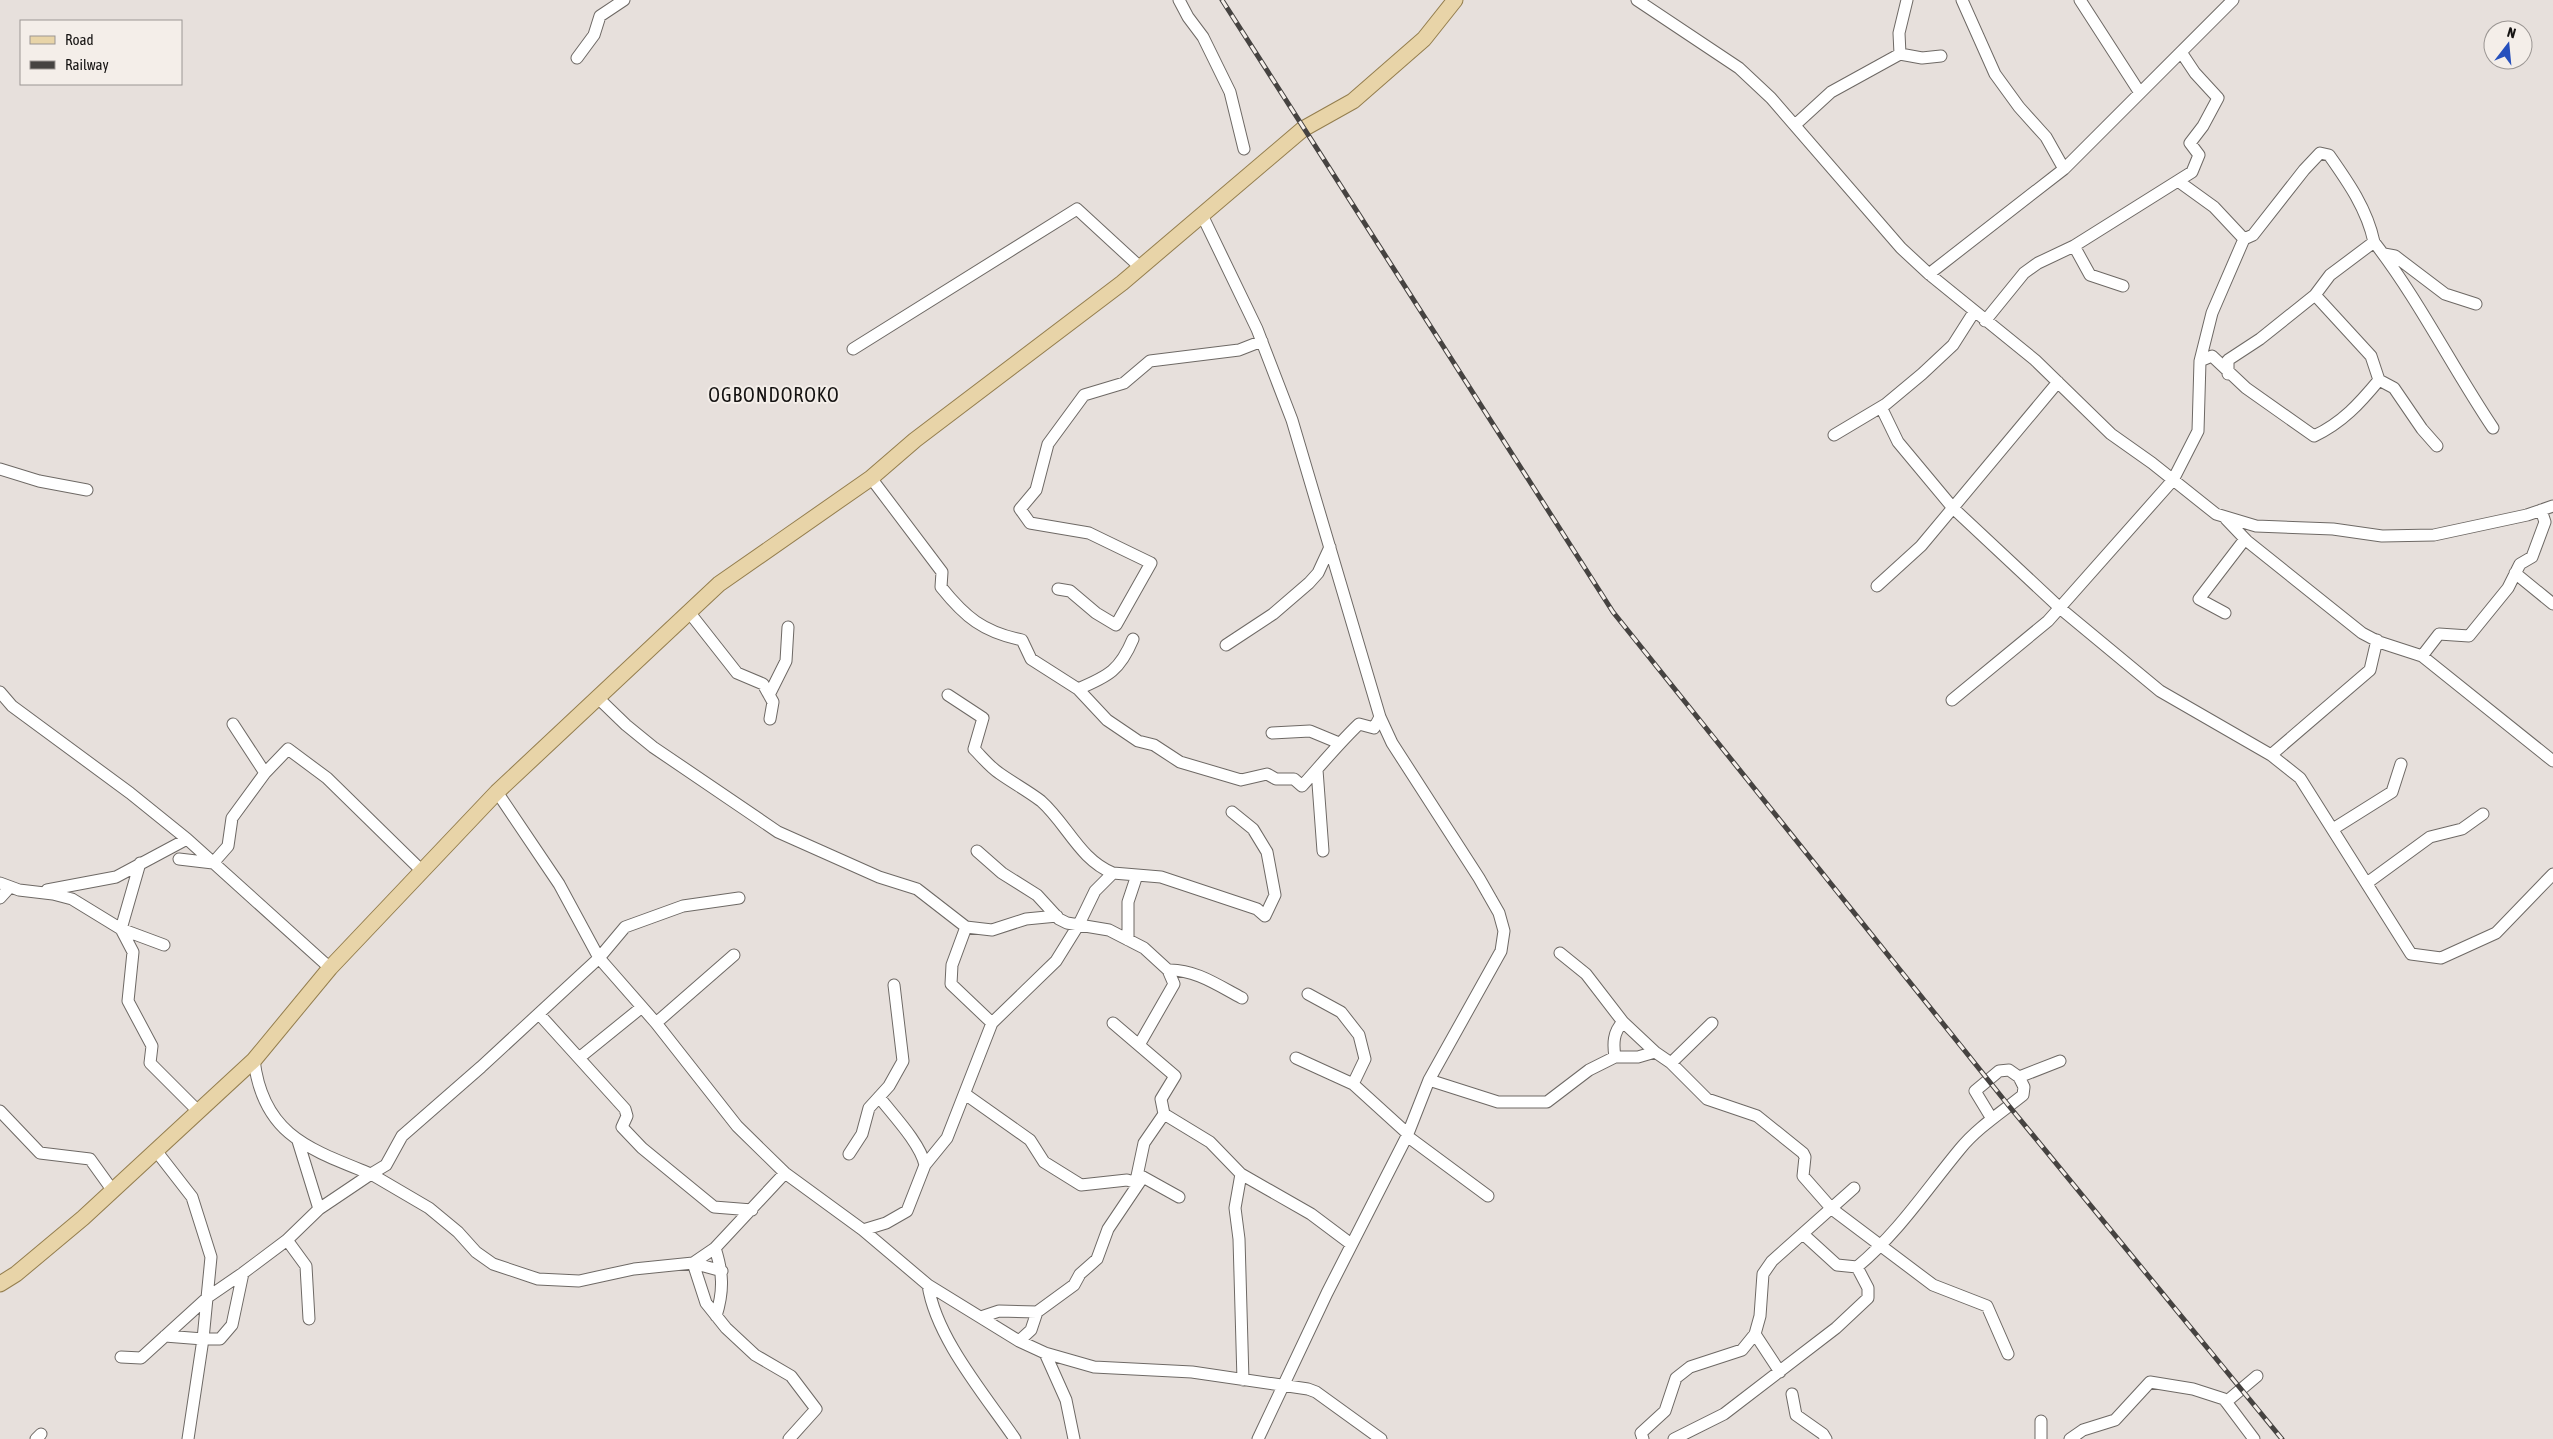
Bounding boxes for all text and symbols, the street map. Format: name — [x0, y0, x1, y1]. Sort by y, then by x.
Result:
legend — [20, 20, 182, 85]
north arrow — [2483, 20, 2533, 70]
text: N — [2505, 24, 2518, 41]
text: Road — [65, 31, 94, 48]
text: Railway — [65, 56, 109, 73]
district label: OGBONDOROKO — [708, 383, 840, 406]

